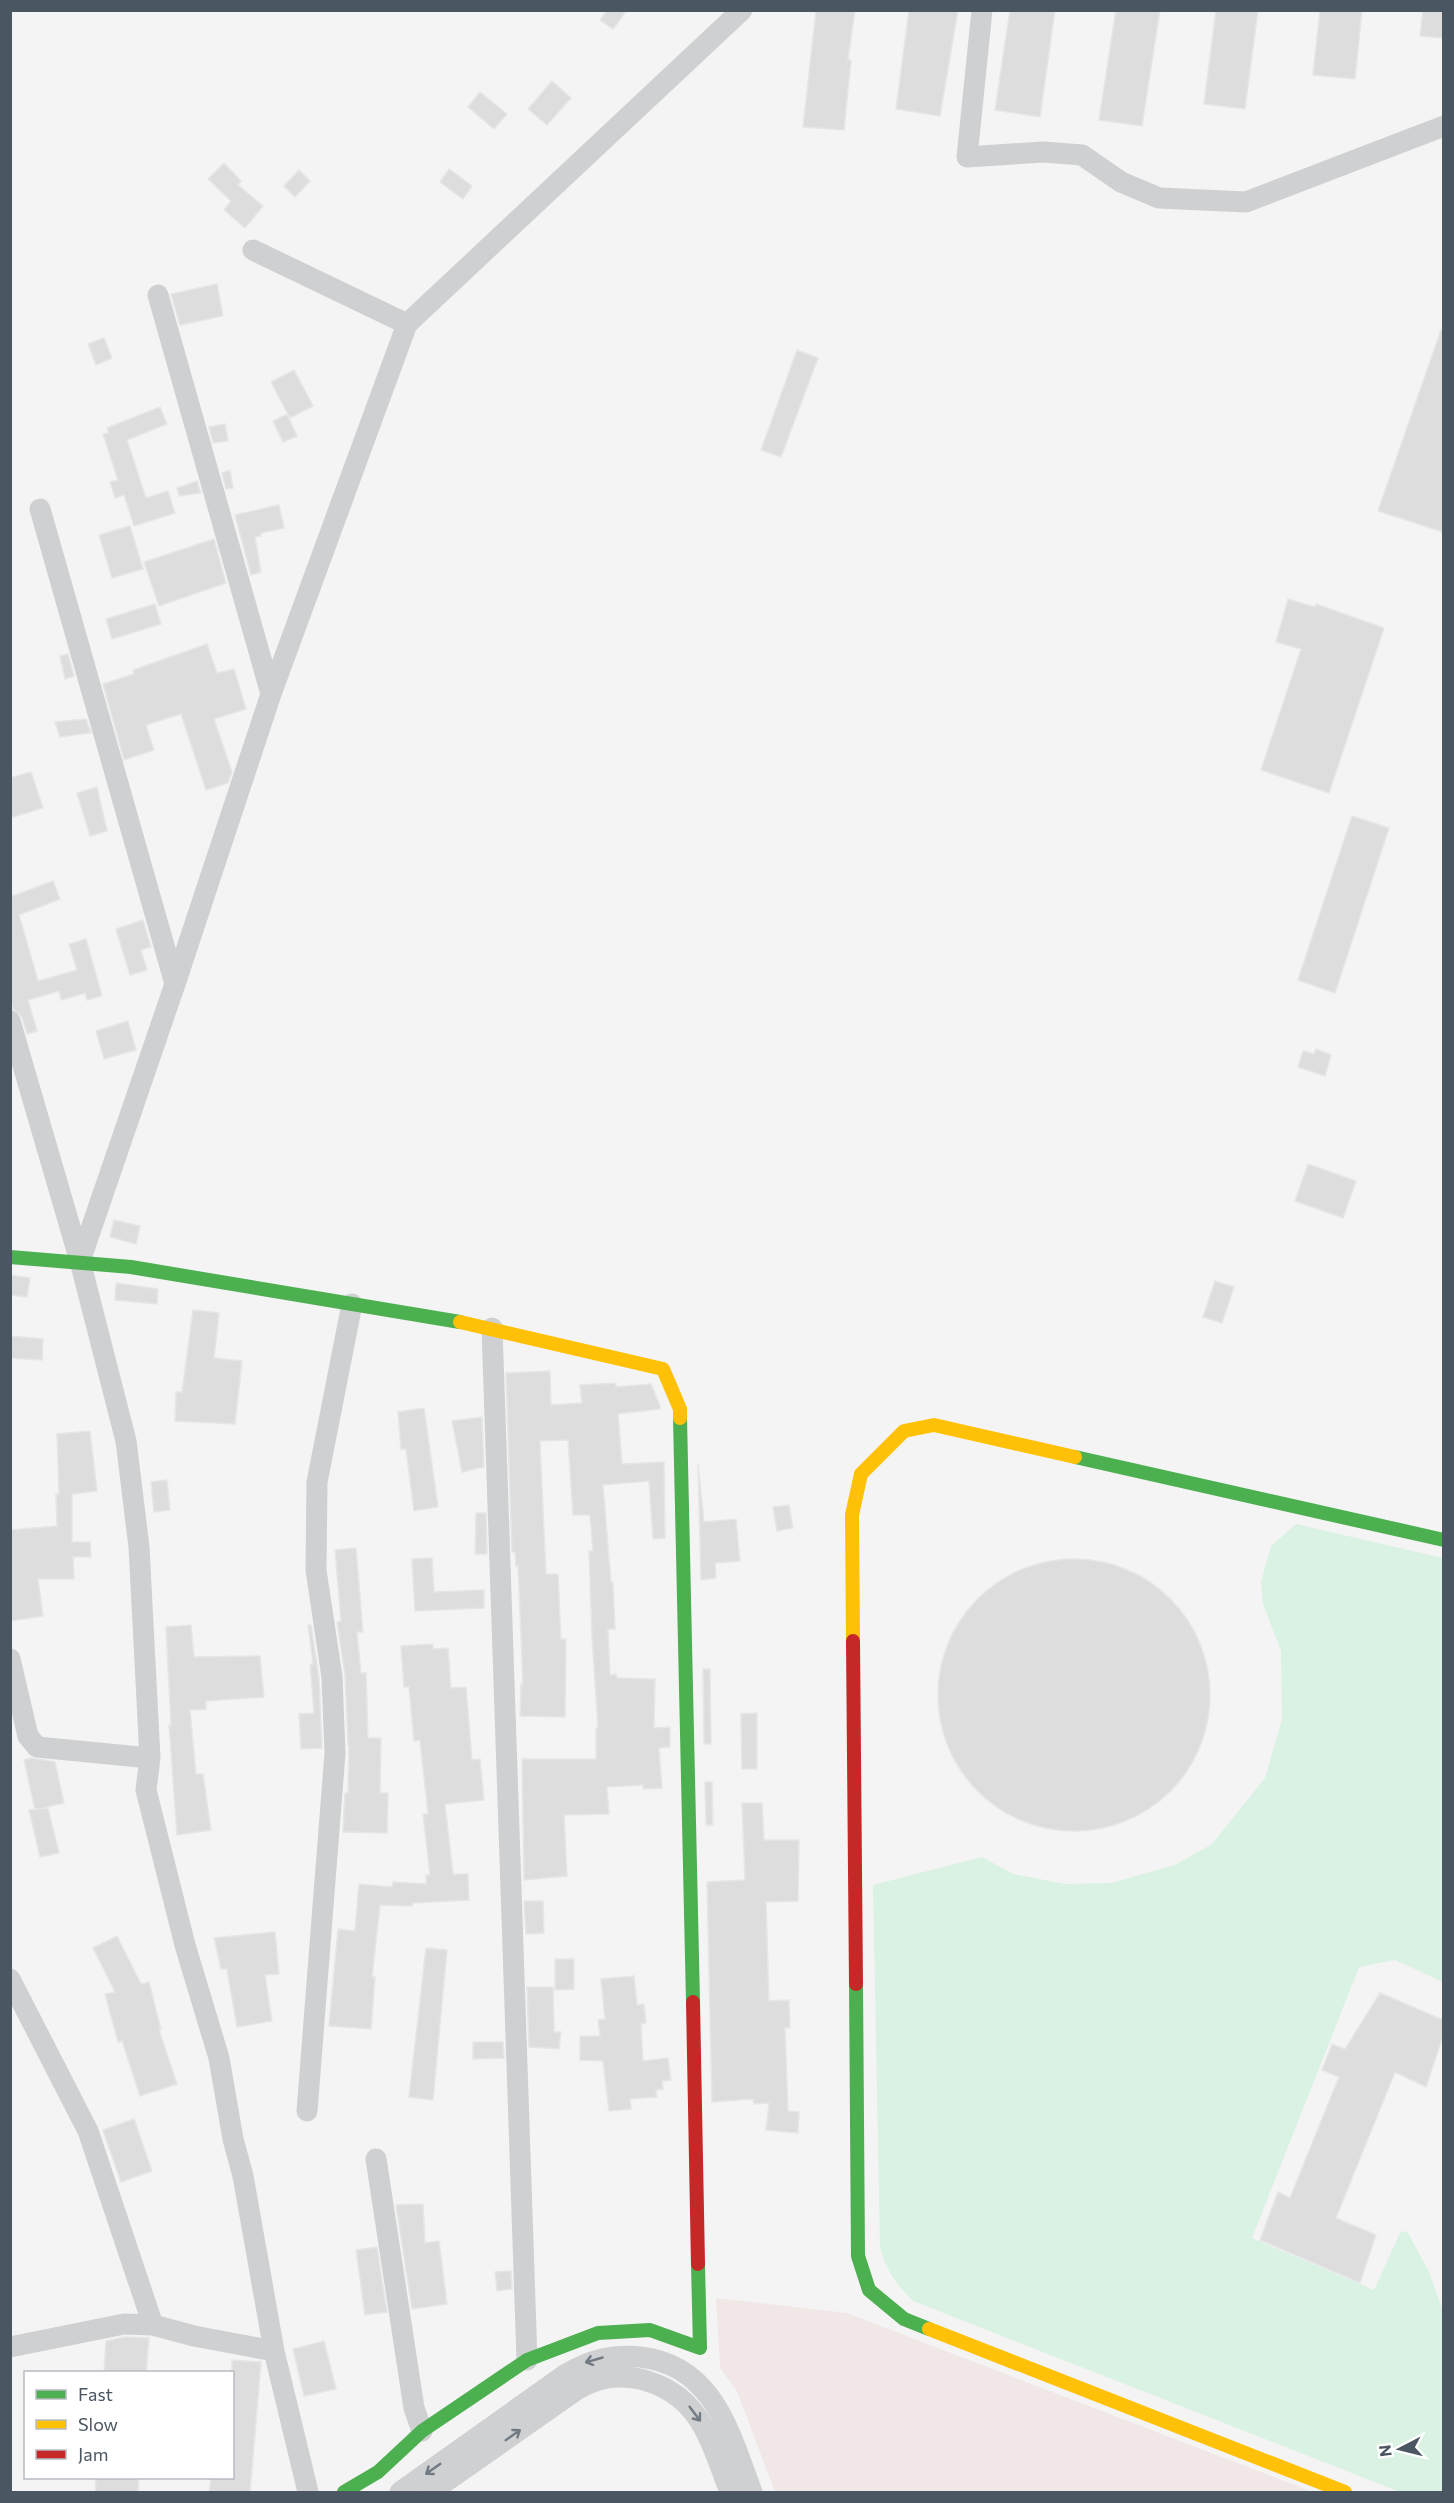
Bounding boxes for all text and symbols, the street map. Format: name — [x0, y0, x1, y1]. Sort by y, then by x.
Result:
one-way arrow — [585, 2355, 604, 2367]
legend — [24, 2371, 234, 2479]
text: Fast — [78, 2383, 113, 2405]
one-way arrow — [688, 2405, 701, 2421]
text: Slow — [78, 2413, 118, 2435]
north arrow — [1370, 2419, 1430, 2479]
one-way arrow — [504, 2429, 521, 2441]
text: Jam — [78, 2443, 108, 2465]
text: N — [1374, 2444, 1395, 2458]
one-way arrow — [425, 2463, 442, 2475]

